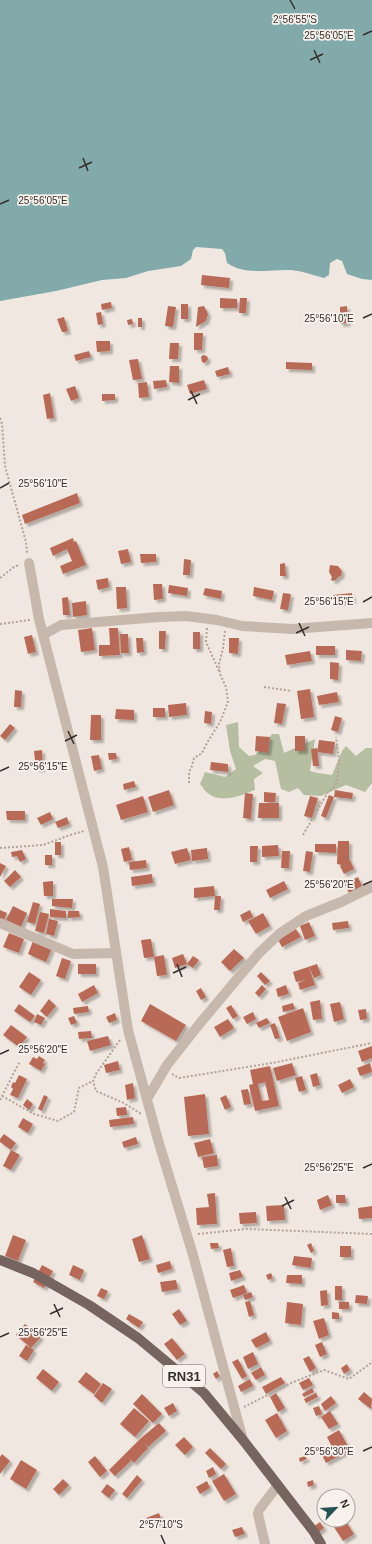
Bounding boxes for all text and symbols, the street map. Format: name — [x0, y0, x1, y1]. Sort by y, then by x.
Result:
text: 2°56'55"S — [273, 14, 317, 25]
text: 25°56'05"E — [304, 30, 354, 41]
text: 25°56'05"E — [18, 195, 68, 206]
text: 25°56'10"E — [304, 313, 354, 324]
text: 25°56'10"E — [18, 478, 68, 489]
text: 25°56'15"E — [304, 596, 354, 607]
text: 25°56'15"E — [18, 761, 68, 772]
text: 25°56'20"E — [304, 879, 354, 890]
text: 25°56'20"E — [18, 1044, 68, 1055]
text: 25°56'25"E — [304, 1162, 354, 1173]
text: 25°56'25"E — [18, 1327, 68, 1338]
road number: RN31 — [163, 1365, 205, 1387]
text: 25°56'30"E — [304, 1446, 354, 1457]
north arrow — [316, 1488, 356, 1528]
text: N — [338, 1498, 352, 1510]
text: 2°57'10"S — [139, 1519, 183, 1530]

